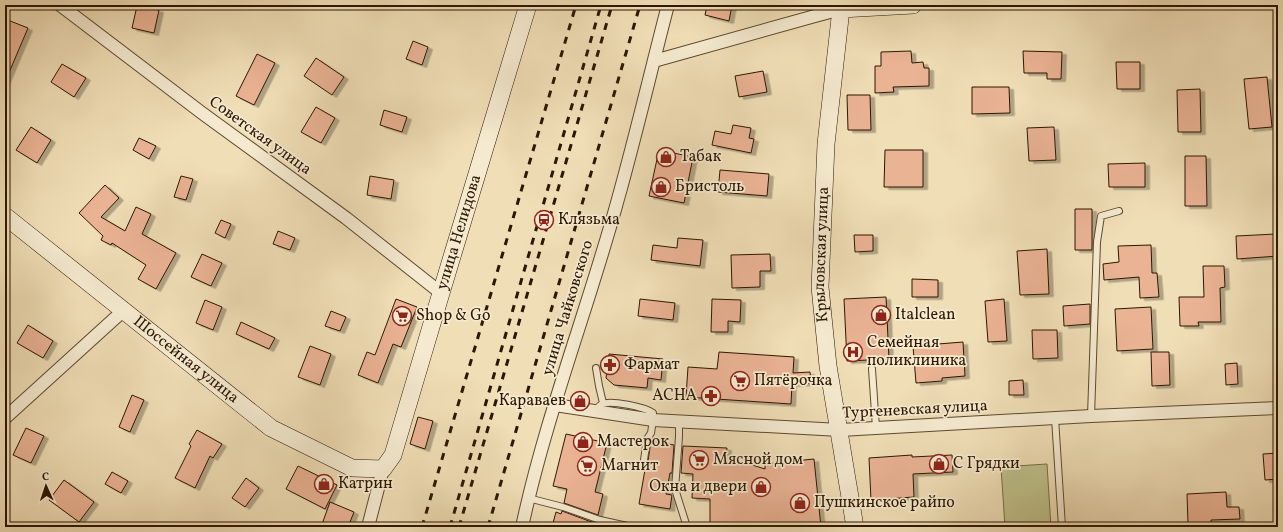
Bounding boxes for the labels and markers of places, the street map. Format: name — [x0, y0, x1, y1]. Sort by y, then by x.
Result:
shop icon: Табак — [655, 146, 677, 168]
place label: Табак — [680, 146, 722, 168]
shop icon: Бристоль — [650, 176, 672, 198]
place label: Бристоль — [675, 176, 744, 198]
station icon: Клязьма — [533, 209, 555, 231]
place label: Клязьма — [558, 209, 620, 231]
shop icon: Italclean — [870, 304, 892, 326]
place label: Italclean — [895, 304, 956, 326]
supermarket icon: Shop & Go — [391, 305, 413, 327]
place label: Shop & Go — [416, 305, 491, 327]
place label: Семейная поликлиника — [867, 332, 966, 372]
hospital icon: Семейная поликлиника — [842, 341, 864, 363]
pharmacy icon: Фармат — [599, 354, 621, 376]
place label: Фармат — [624, 354, 680, 376]
supermarket icon: Пятёрочка — [729, 370, 751, 392]
place label: Пятёрочка — [754, 370, 833, 392]
place label: АСНА — [652, 385, 697, 407]
pharmacy icon: АСНА — [700, 385, 722, 407]
place label: Караваев — [499, 390, 566, 412]
shop icon: Караваев — [569, 390, 591, 412]
shop icon: Мастерок — [572, 431, 594, 453]
place label: Мастерок — [597, 431, 669, 453]
supermarket icon: Мясной дом — [688, 449, 710, 471]
place label: Мясной дом — [713, 449, 803, 471]
shop icon: С Грядки — [928, 453, 950, 475]
place label: С Грядки — [953, 453, 1020, 475]
supermarket icon: Магнит — [576, 455, 598, 477]
place label: Магнит — [601, 455, 658, 477]
shop icon: Катрин — [313, 473, 335, 495]
place label: Катрин — [338, 473, 393, 495]
place label: Окна и двери — [649, 476, 747, 498]
shop icon: Окна и двери — [750, 476, 772, 498]
shop icon: Пушкинское райпо — [789, 492, 811, 514]
place label: Пушкинское райпо — [814, 492, 955, 514]

